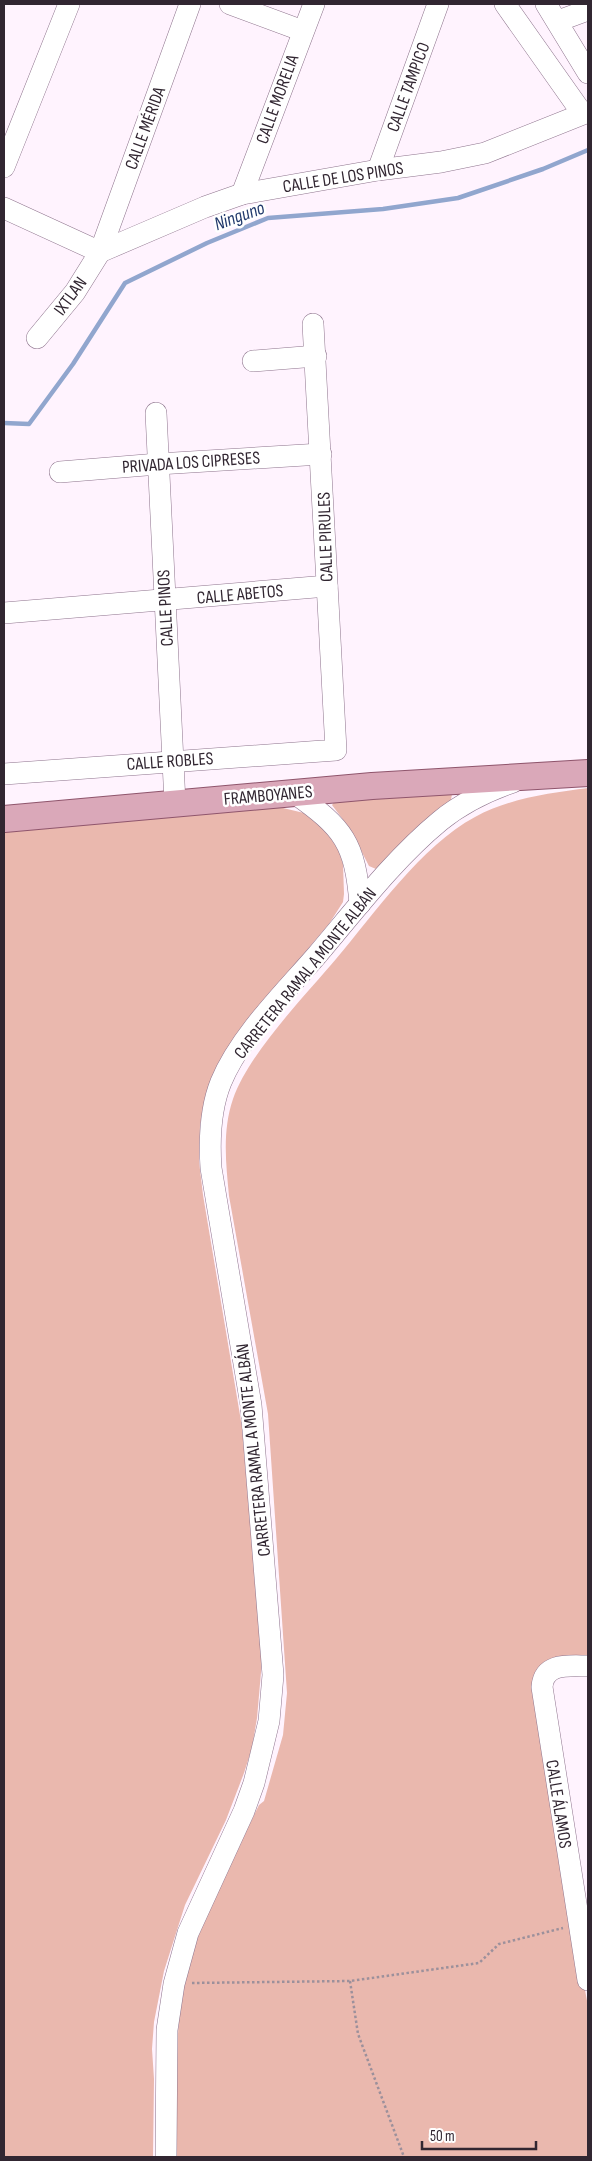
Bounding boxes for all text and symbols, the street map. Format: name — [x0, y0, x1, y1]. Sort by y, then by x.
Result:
street label: CALLE TAMPICO — [383, 40, 434, 135]
street label: CALLE MORELIA — [252, 51, 303, 147]
street label: CALLE MÉRIDA — [121, 84, 170, 172]
street label: CALLE DE LOS PINOS — [281, 158, 405, 197]
water label: Ninguno — [211, 197, 268, 236]
street label: IXTLAN — [49, 273, 91, 320]
street label: PRIVADA LOS CIPRESES — [121, 447, 261, 478]
street label: CALLE PIRULES — [313, 491, 338, 582]
street label: CALLE PINOS — [153, 569, 178, 647]
street label: CALLE ABETOS — [196, 580, 284, 609]
street label: CALLE ROBLES — [126, 748, 214, 775]
street label: FRAMBOYANES — [223, 781, 314, 810]
street label: CARRETERA RAMAL A MONTE ALBÁN — [230, 884, 381, 1063]
street label: CARRETERA RAMAL A MONTE ALBÁN — [232, 1342, 275, 1557]
street label: CALLE ÁLAMOS — [541, 1758, 576, 1850]
scale bar — [422, 2118, 536, 2150]
text: 50 m — [430, 2127, 455, 2146]

